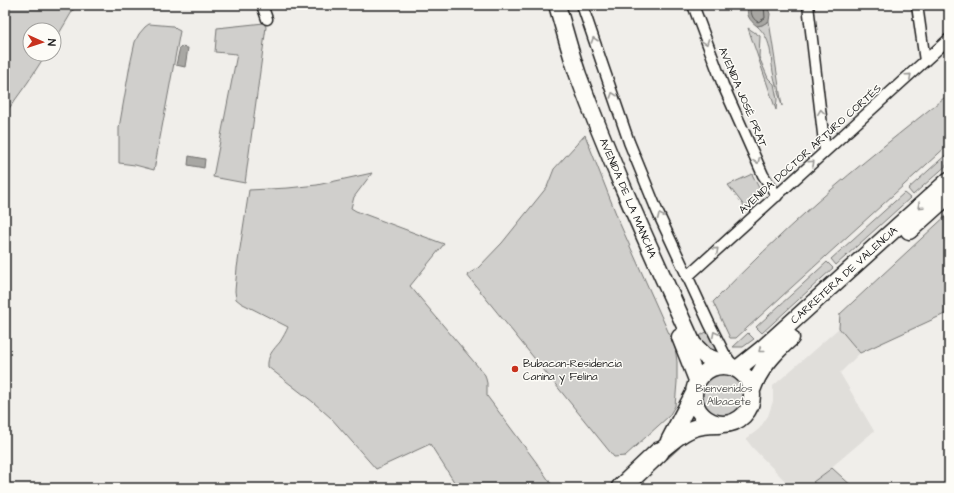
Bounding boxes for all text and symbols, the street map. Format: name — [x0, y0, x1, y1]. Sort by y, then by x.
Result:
north arrow — [22, 22, 62, 62]
one-way arrow — [590, 37, 598, 44]
one-way arrow — [702, 38, 710, 45]
text: N — [44, 39, 59, 46]
street label: AVENIDA JOSÉ PRAT — [715, 45, 771, 150]
one-way arrow — [904, 73, 912, 81]
street label: AVENIDA DOCTOR ARTURO CORTÉS — [735, 81, 885, 217]
one-way arrow — [609, 92, 617, 99]
one-way arrow — [816, 109, 825, 115]
street label: AVENIDA DE LA MANCHA — [596, 136, 660, 260]
one-way arrow — [752, 157, 760, 165]
one-way arrow — [807, 160, 815, 168]
one-way arrow — [917, 201, 925, 209]
one-way arrow — [656, 213, 664, 220]
street label: CARRETERA DE VALENCIA — [787, 223, 901, 327]
one-way arrow — [711, 248, 719, 255]
one-way arrow — [712, 331, 719, 338]
one-way arrow — [759, 345, 766, 352]
place label: Bubacan-Residencia Canina y Felina — [523, 356, 622, 385]
marker: Bubacan-Residencia Canina y Felina — [510, 364, 520, 374]
park label: Bienvenidos a Albacete — [695, 381, 753, 409]

